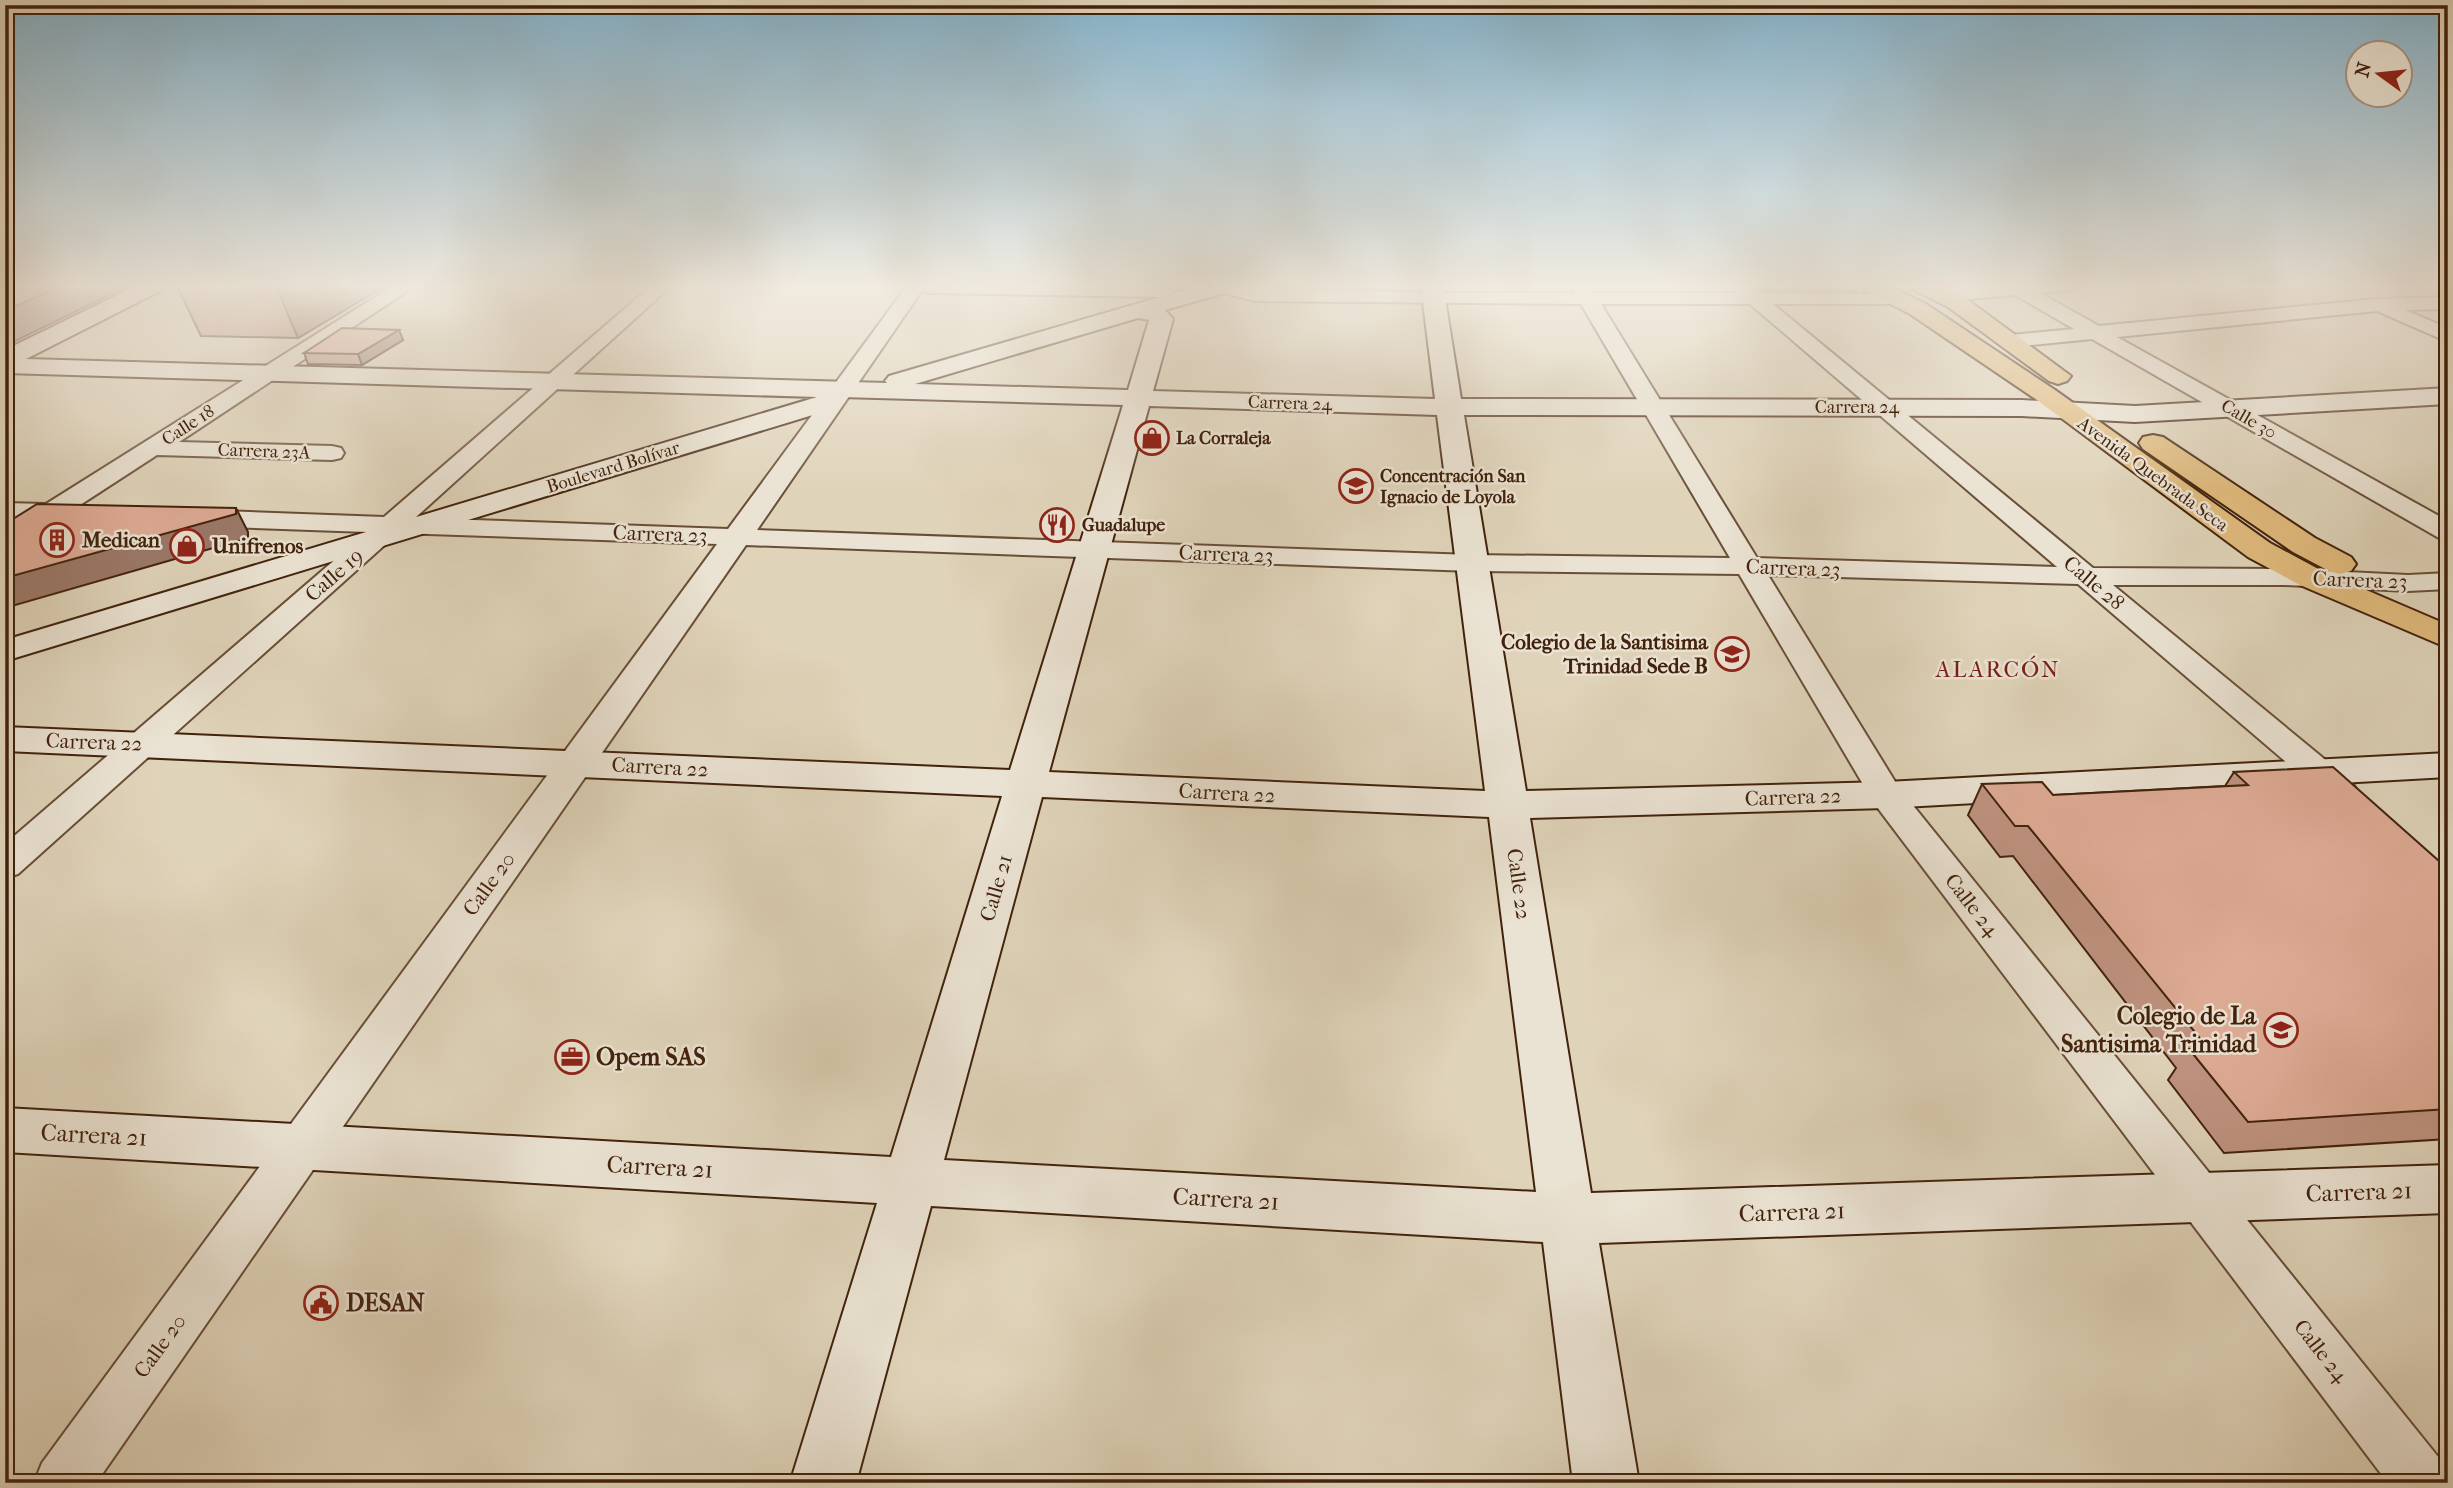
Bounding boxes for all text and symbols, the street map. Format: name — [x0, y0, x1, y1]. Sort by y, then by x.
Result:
north arrow — [2344, 38, 2414, 108]
text: N — [2351, 59, 2376, 80]
street label: Carrera 24 — [1248, 392, 1333, 415]
street label: Calle 30 — [2217, 395, 2280, 444]
street label: Carrera 24 — [1815, 397, 1900, 418]
street label: Calle 18 — [158, 401, 219, 450]
street label: Avenida Quebrada Seca — [2072, 412, 2233, 537]
shop icon: La Corraleja — [1133, 419, 1171, 457]
place label: La Corraleja — [1176, 428, 1271, 449]
street label: Boulevard Bolívar — [544, 437, 683, 498]
street label: Carrera 23A — [217, 439, 311, 464]
place label: Concentración San Ignacio de Loyola — [1380, 466, 1526, 508]
school or university icon: Concentración San Ignacio de Loyola — [1337, 467, 1375, 505]
restaurant icon: Guadalupe — [1038, 506, 1076, 544]
place label: Guadalupe — [1082, 515, 1165, 536]
street label: Carrera 23 — [612, 520, 708, 548]
building icon: Medican — [38, 521, 76, 559]
shop icon: Unifrenos — [168, 527, 206, 565]
place label: Medican — [81, 528, 161, 552]
place label: Unifrenos — [211, 534, 304, 558]
street label: Carrera 23 — [1178, 540, 1274, 568]
street label: Calle 19 — [300, 543, 368, 607]
street label: Calle 28 — [2059, 551, 2129, 615]
street label: Carrera 23 — [1745, 554, 1841, 582]
street label: Carrera 23 — [2312, 566, 2408, 594]
place label: Colegio de la Santisima Trinidad Sede B — [1501, 630, 1709, 678]
school or university icon: Colegio de la Santisima Trinidad Sede B — [1713, 635, 1751, 673]
district label: ALARCÓN — [1935, 655, 2060, 683]
street label: Carrera 22 — [45, 728, 143, 756]
street label: Carrera 22 — [611, 752, 709, 782]
street label: Carrera 22 — [1178, 778, 1276, 808]
street label: Carrera 22 — [1744, 783, 1842, 811]
street label: Calle 22 — [1502, 847, 1536, 921]
street label: Calle 20 — [458, 848, 520, 920]
street label: Calle 21 — [975, 852, 1017, 924]
street label: Calle 24 — [1940, 869, 2004, 942]
place label: Colegio de La Santisima Trinidad — [2061, 1002, 2257, 1058]
school or university icon: Colegio de La Santisima Trinidad — [2262, 1011, 2300, 1049]
office icon: Opem SAS — [553, 1038, 591, 1076]
place label: Opem SAS — [596, 1043, 706, 1071]
street label: Carrera 21 — [40, 1118, 148, 1152]
street label: Carrera 21 — [606, 1150, 714, 1184]
street label: Carrera 21 — [2305, 1176, 2413, 1208]
street label: Carrera 21 — [1172, 1182, 1280, 1216]
street label: Carrera 21 — [1738, 1196, 1846, 1228]
public building icon: DESAN — [302, 1284, 340, 1322]
place label: DESAN — [346, 1289, 426, 1317]
street label: Calle 20 — [129, 1310, 191, 1382]
street label: Calle 24 — [2289, 1315, 2353, 1388]

